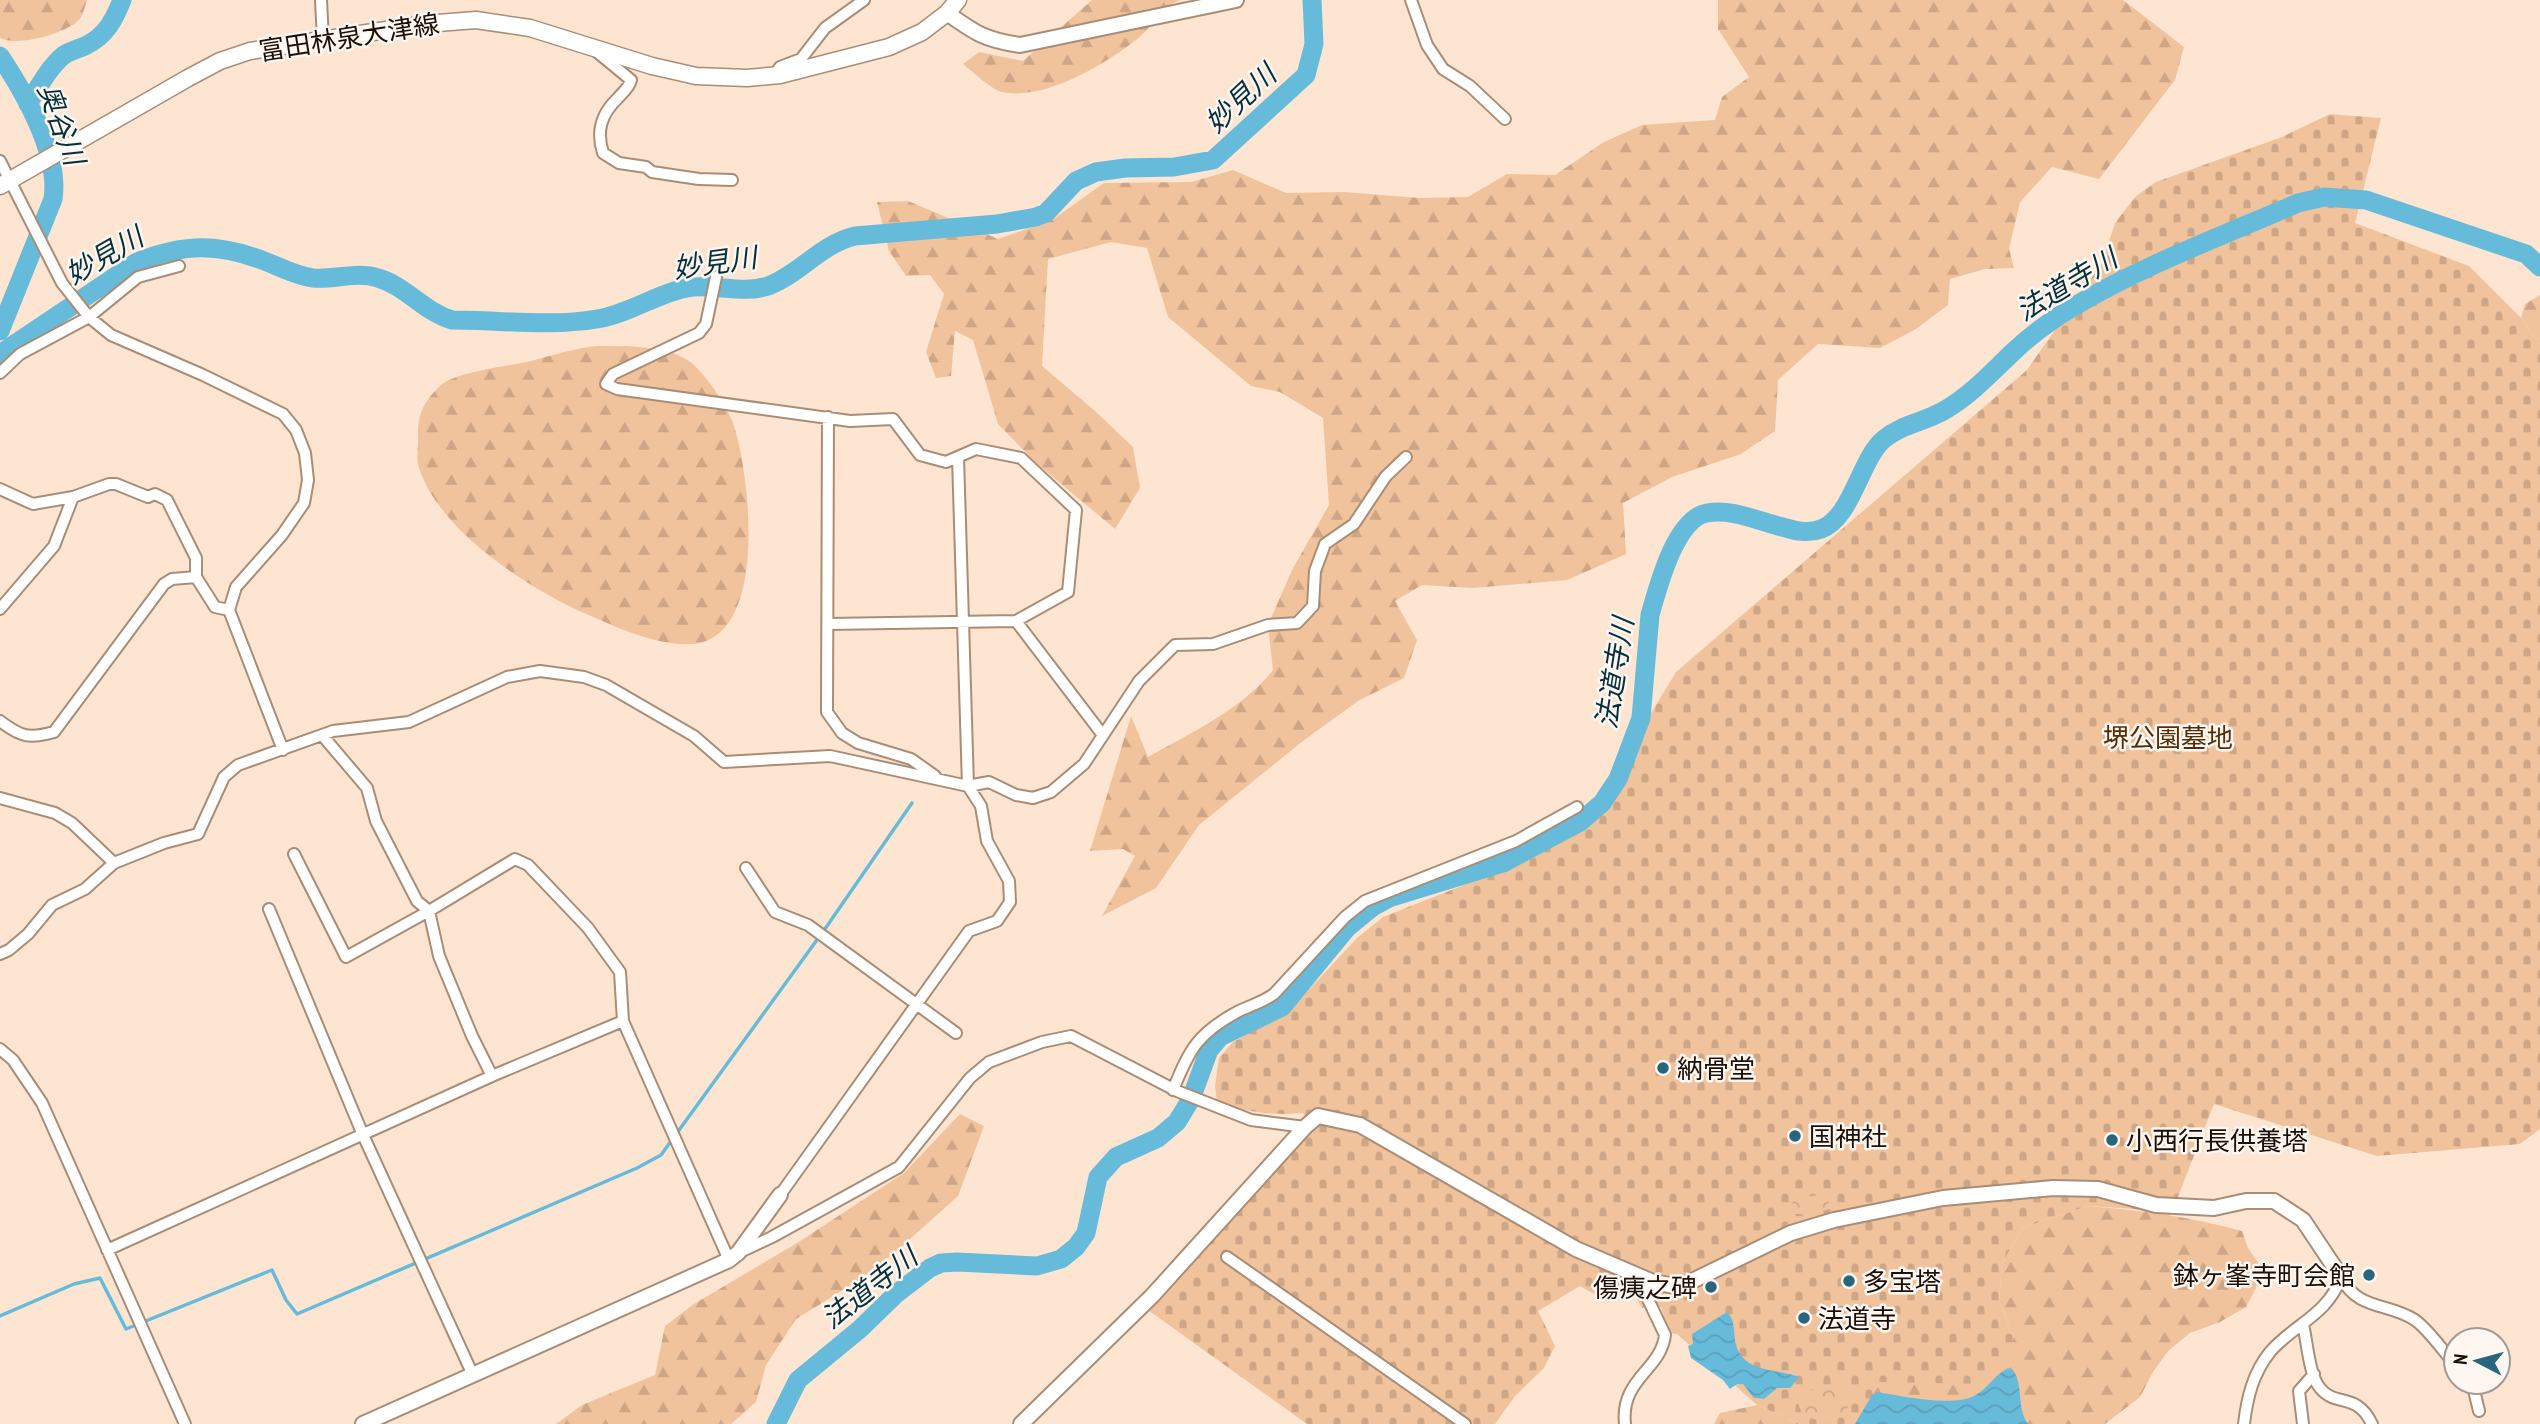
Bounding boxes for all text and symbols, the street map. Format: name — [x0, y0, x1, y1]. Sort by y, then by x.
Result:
street label: 富田林泉大津線 — [257, 6, 441, 68]
water label: 妙見川 — [1197, 54, 1286, 140]
water label: 奥谷川 — [30, 78, 95, 173]
water label: 妙見川 — [58, 216, 152, 292]
water label: 妙見川 — [671, 237, 762, 286]
water label: 法道寺川 — [2008, 238, 2126, 329]
water label: 法道寺川 — [1587, 612, 1642, 731]
park label: 堺公園墓地 — [2103, 721, 2233, 754]
place label: 納骨堂 — [1677, 1052, 1755, 1085]
marker: 納骨堂 — [1655, 1060, 1671, 1076]
place label: 国神社 — [1809, 1120, 1887, 1153]
place label: 小西行長供養塔 — [2126, 1124, 2308, 1157]
marker: 国神社 — [1787, 1128, 1803, 1144]
marker: 小西行長供養塔 — [2104, 1132, 2120, 1148]
water label: 法道寺川 — [813, 1236, 927, 1336]
place label: 鉢ヶ峯寺町会館 — [2173, 1259, 2355, 1292]
place label: 多宝塔 — [1863, 1265, 1941, 1298]
marker: 鉢ヶ峯寺町会館 — [2361, 1267, 2377, 1283]
place label: 傷痍之碑 — [1593, 1271, 1697, 1304]
marker: 多宝塔 — [1841, 1273, 1857, 1289]
marker: 傷痍之碑 — [1703, 1279, 1719, 1295]
place label: 法道寺 — [1818, 1302, 1896, 1335]
marker: 法道寺 — [1796, 1310, 1812, 1326]
north arrow — [2442, 1326, 2512, 1396]
text: N — [2448, 1353, 2473, 1366]

